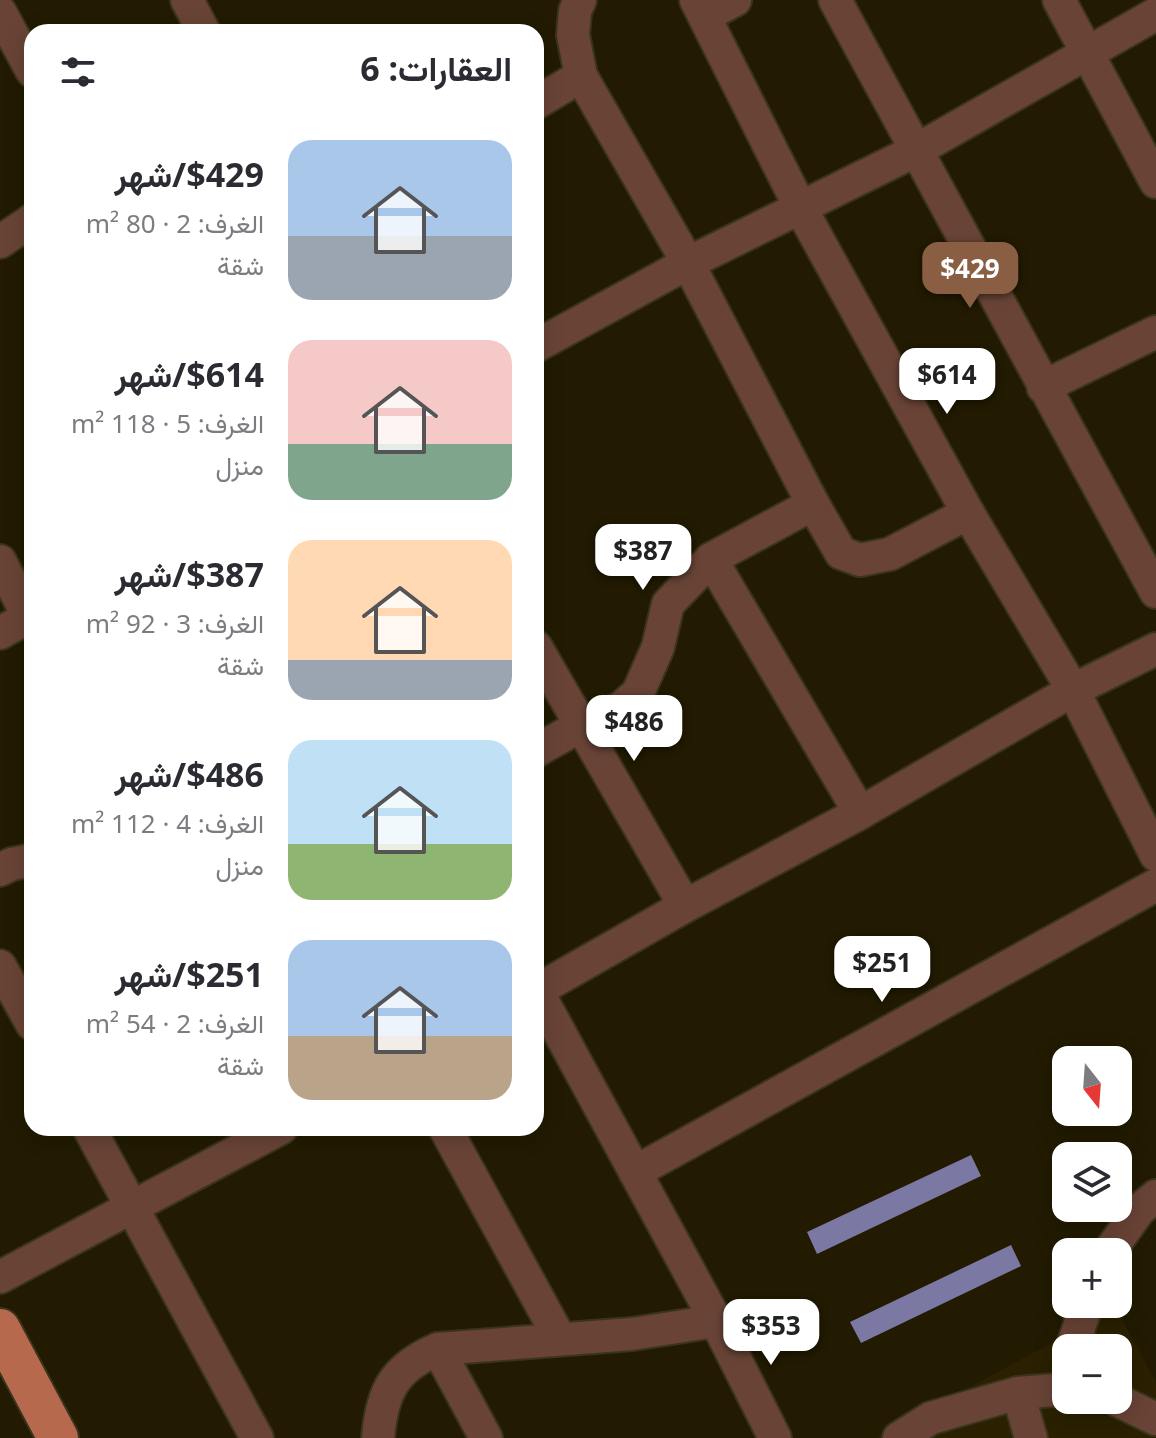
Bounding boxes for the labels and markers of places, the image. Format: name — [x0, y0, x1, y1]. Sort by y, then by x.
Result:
pin: $429 — [923, 242, 1017, 310]
pin: $614 — [900, 348, 994, 416]
pin: $387 — [596, 524, 690, 592]
pin: $486 — [587, 695, 681, 763]
pin: $251 — [835, 936, 929, 1004]
pin: $353 — [724, 1299, 818, 1367]

